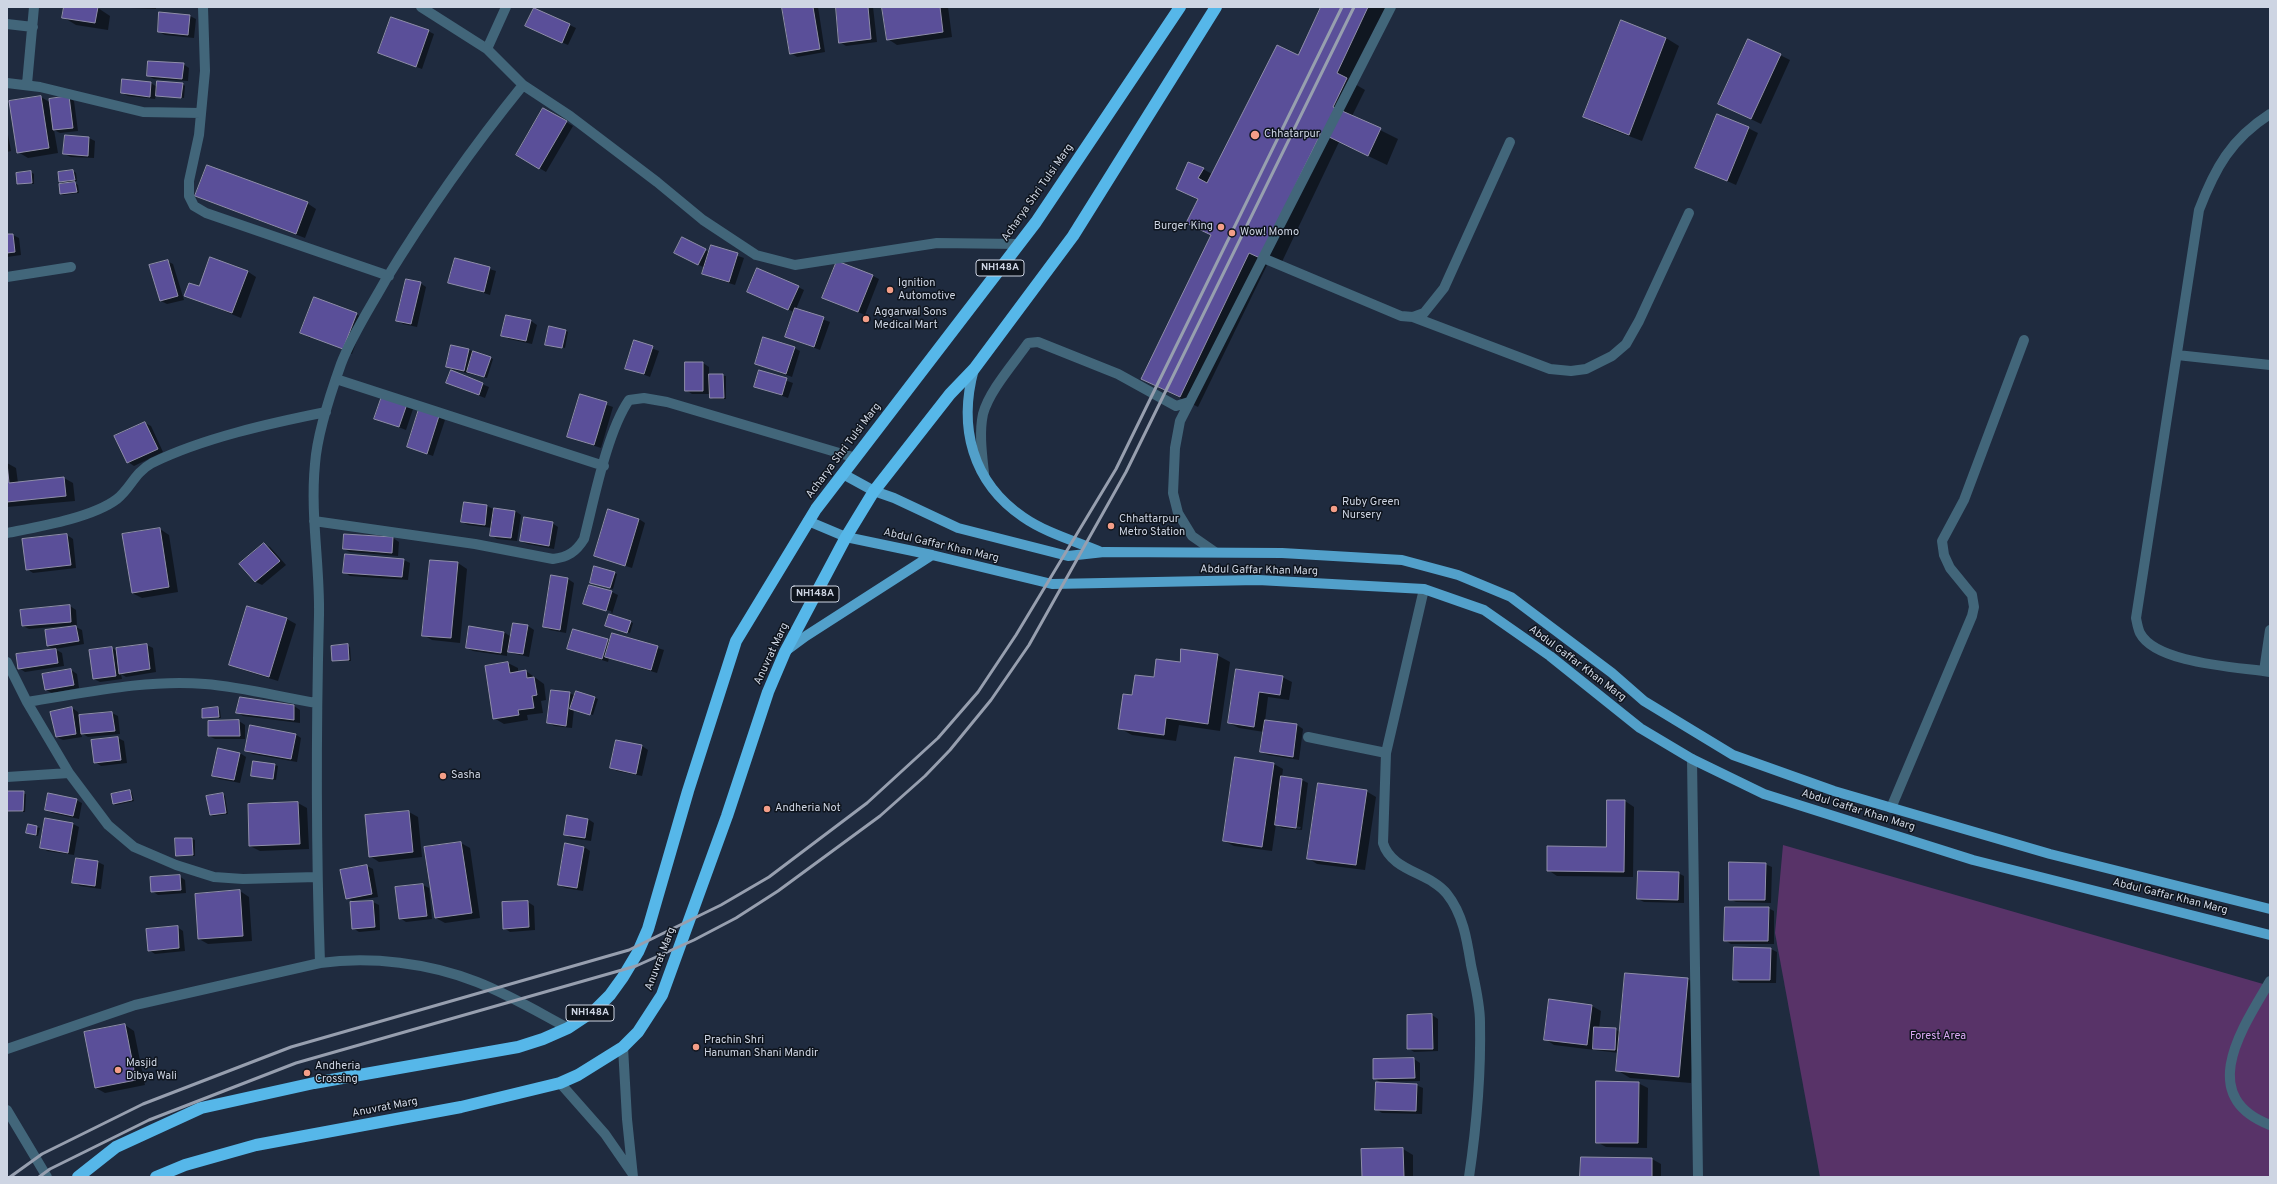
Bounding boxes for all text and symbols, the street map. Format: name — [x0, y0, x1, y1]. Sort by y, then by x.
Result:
place label: Chhatarpur — [1264, 128, 1320, 142]
marker: Chhatarpur — [1249, 129, 1261, 141]
street label: Acharya Shri Tulsi Marg — [999, 142, 1077, 244]
place label: Burger King — [1154, 220, 1213, 234]
marker: Burger King — [1216, 222, 1226, 232]
place label: Wow! Momo — [1240, 226, 1299, 240]
marker: Wow! Momo — [1227, 228, 1237, 238]
road number: NH148A — [976, 260, 1024, 276]
place label: Ignition Automotive — [898, 277, 955, 303]
marker: Ignition Automotive — [885, 285, 895, 295]
place label: Aggarwal Sons Medical Mart — [874, 306, 947, 332]
marker: Aggarwal Sons Medical Mart — [861, 314, 871, 324]
street label: Acharya Shri Tulsi Marg — [804, 401, 884, 501]
place label: Ruby Green Nursery — [1342, 496, 1400, 522]
marker: Ruby Green Nursery — [1329, 504, 1339, 514]
place label: Chhattarpur Metro Station — [1119, 513, 1185, 539]
marker: Chhattarpur Metro Station — [1106, 521, 1116, 531]
street label: Abdul Gaffar Khan Marg — [882, 526, 1000, 566]
street label: Abdul Gaffar Khan Marg — [1200, 563, 1318, 579]
road number: NH148A — [791, 586, 839, 602]
street label: Anuvrat Marg — [752, 621, 792, 687]
street label: Abdul Gaffar Khan Marg — [1526, 623, 1628, 705]
place label: Sasha — [451, 769, 481, 783]
marker: Sasha — [438, 771, 448, 781]
street label: Abdul Gaffar Khan Marg — [1800, 787, 1916, 835]
place label: Andheria Not — [775, 802, 841, 816]
marker: Andheria Not — [762, 804, 772, 814]
street label: Abdul Gaffar Khan Marg — [2111, 876, 2229, 918]
street label: Anuvrat Marg — [643, 925, 679, 993]
road number: NH148A — [566, 1005, 614, 1021]
park label: Forest Area — [1910, 1030, 1966, 1044]
place label: Prachin Shri Hanuman Shani Mandir — [704, 1034, 818, 1060]
marker: Prachin Shri Hanuman Shani Mandir — [691, 1042, 701, 1052]
place label: Masjid Dibya Wali — [126, 1057, 177, 1083]
place label: Andheria Crossing — [315, 1060, 360, 1086]
marker: Masjid Dibya Wali — [113, 1065, 123, 1075]
marker: Andheria Crossing — [302, 1068, 312, 1078]
street label: Anuvrat Marg — [351, 1095, 419, 1121]

